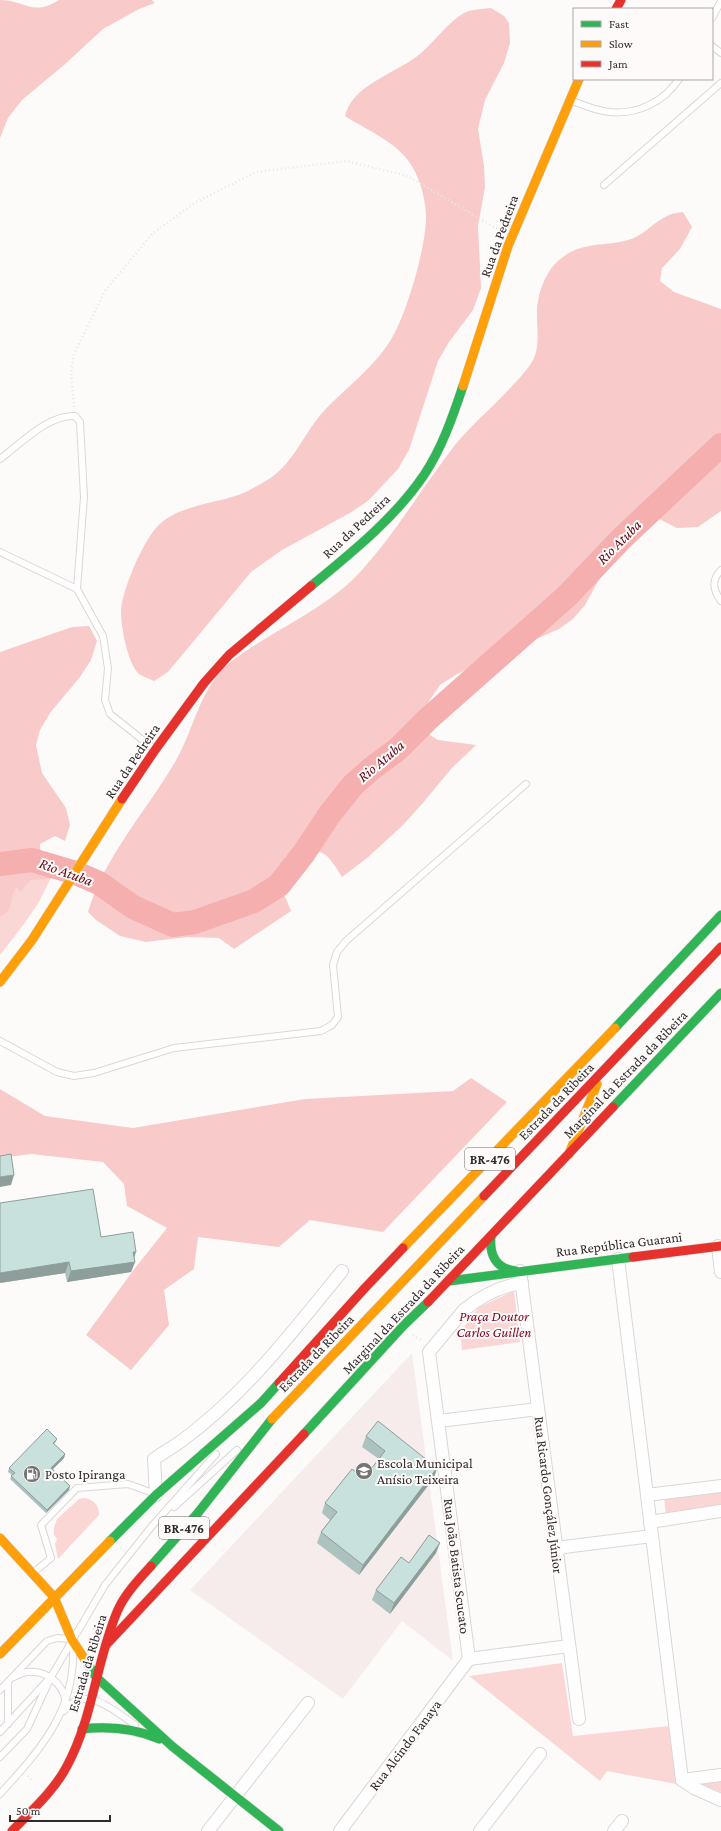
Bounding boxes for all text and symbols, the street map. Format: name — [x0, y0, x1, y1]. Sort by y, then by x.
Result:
legend — [573, 8, 713, 80]
text: Fast — [609, 17, 630, 31]
text: Slow — [609, 37, 633, 51]
text: Jam — [608, 57, 628, 71]
street label: Rua da Pedreira — [477, 192, 521, 279]
street label: Rua da Pedreira — [319, 490, 393, 561]
water label: Rio Atuba — [594, 517, 644, 567]
street label: Rua da Pedreira — [101, 720, 163, 801]
water label: Rio Atuba — [355, 737, 407, 785]
water label: Rio Atuba — [37, 855, 95, 889]
street label: Marginal da Estrada da Ribeira — [560, 1006, 691, 1141]
street label: Estrada da Ribeira — [515, 1059, 597, 1143]
road number: BR-476 — [465, 1148, 515, 1170]
street label: Rua República Guarani — [555, 1228, 683, 1260]
street label: Marginal da Estrada da Ribeira — [339, 1240, 468, 1377]
park label: Praça Doutor Carlos Guillen — [457, 1308, 531, 1340]
street label: Estrada da Ribeira — [275, 1311, 357, 1395]
street label: Rua Ricardo Gonçález Júnior — [531, 1416, 567, 1574]
place label: Escola Municipal Anísio Teixeira — [377, 1455, 473, 1487]
school or university icon: Escola Municipal Anísio Teixeira — [354, 1461, 374, 1481]
fuel station icon: Posto Ipiranga — [22, 1464, 42, 1484]
place label: Posto Ipiranga — [45, 1466, 126, 1482]
street label: Rua João Batista Scucato — [441, 1497, 473, 1635]
road number: BR-476 — [159, 1517, 209, 1539]
street label: Estrada da Ribeira — [65, 1612, 110, 1714]
street label: Rua Alcindo Fanaya — [366, 1696, 445, 1794]
scale bar — [10, 1797, 110, 1823]
text: 50 m — [16, 1804, 41, 1818]

